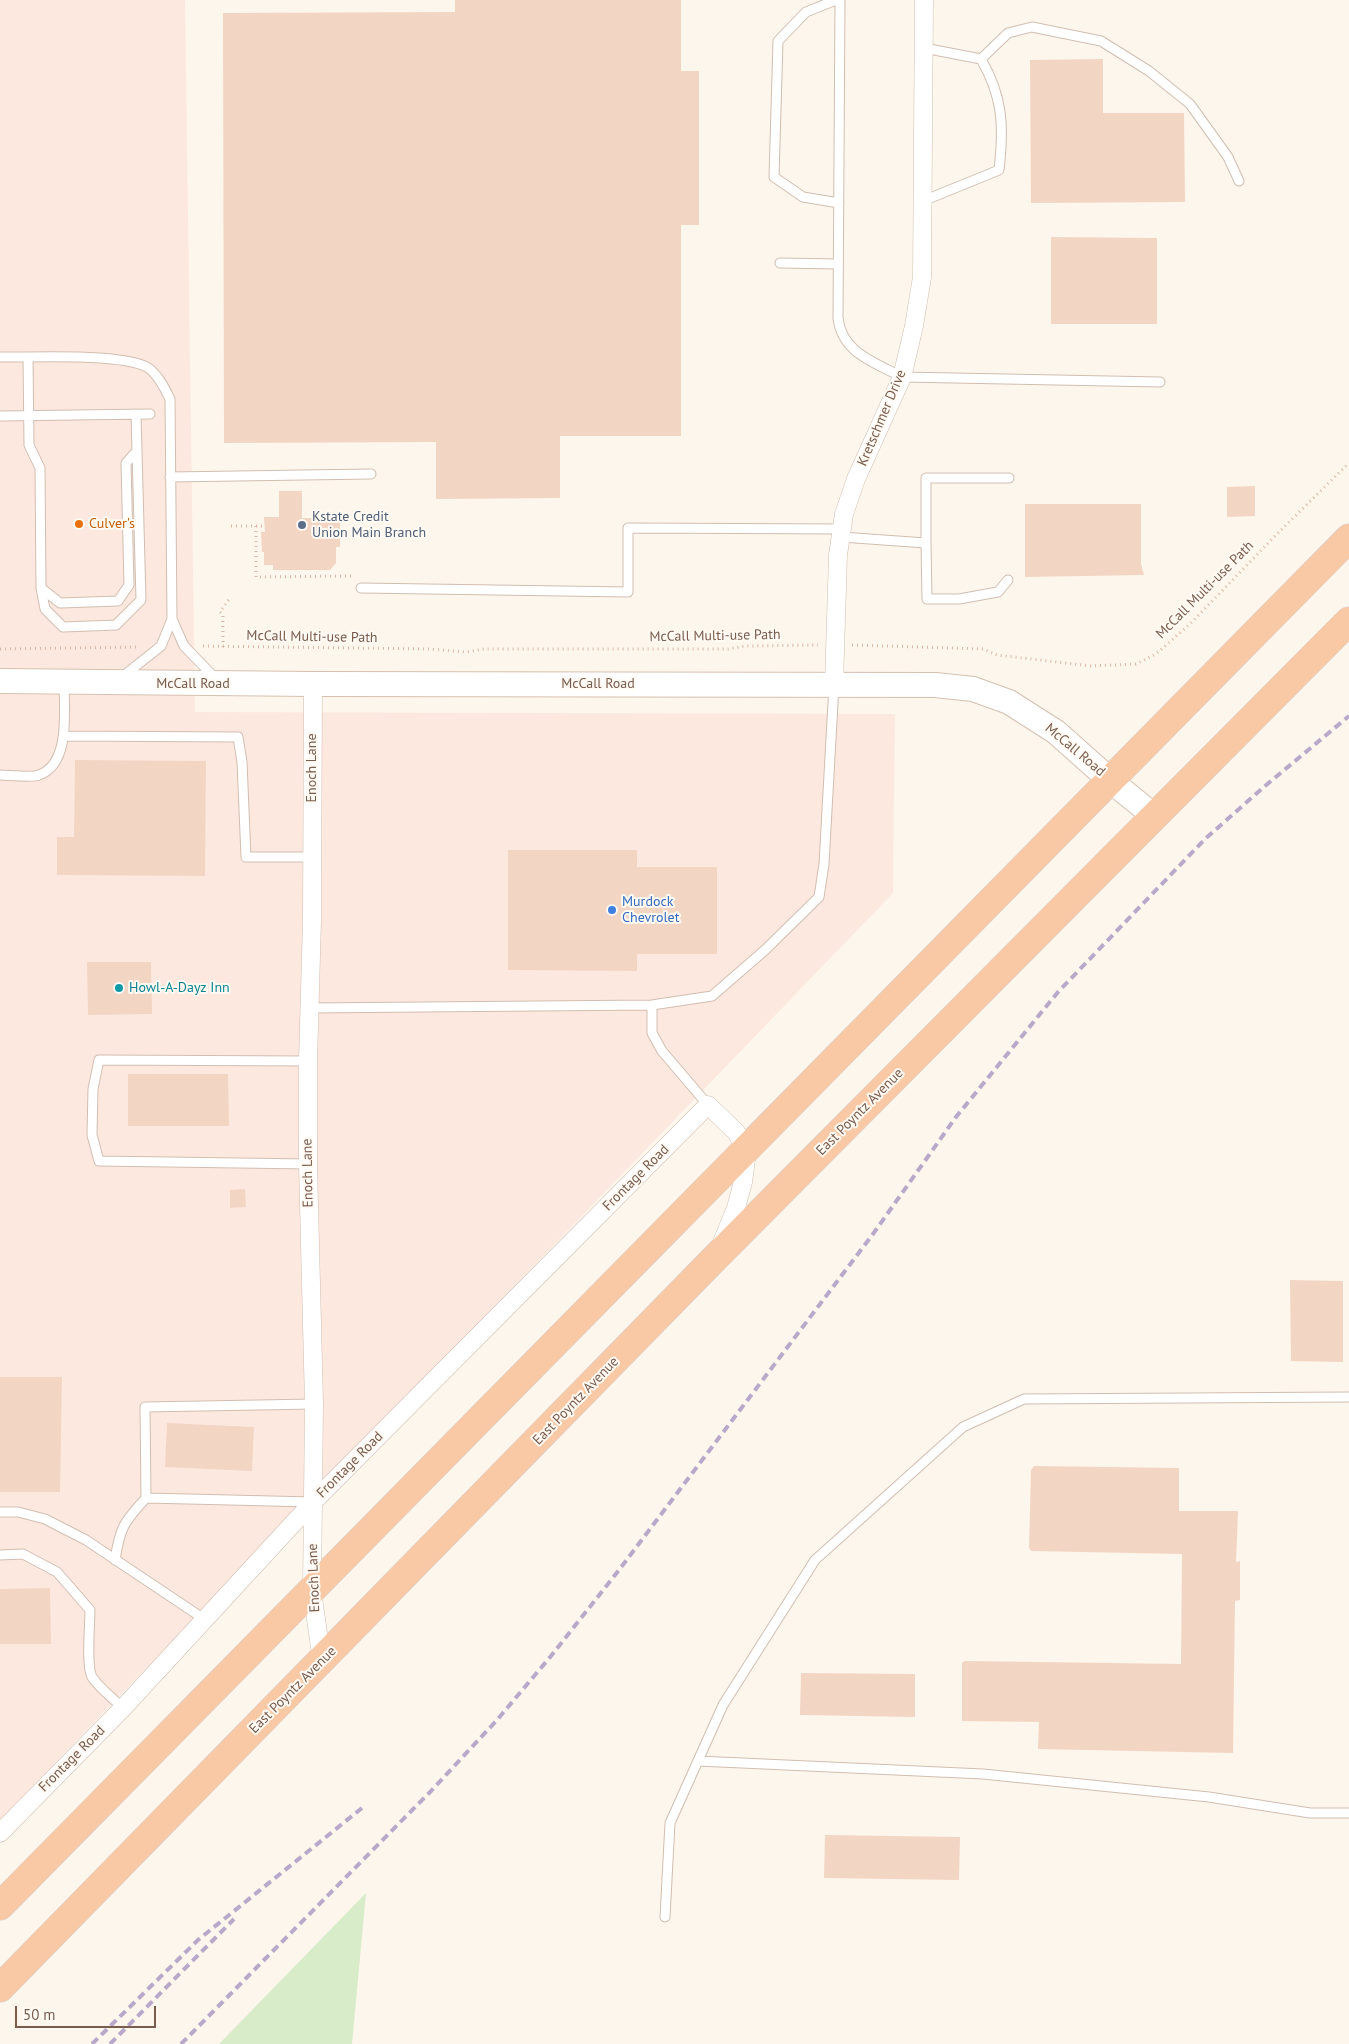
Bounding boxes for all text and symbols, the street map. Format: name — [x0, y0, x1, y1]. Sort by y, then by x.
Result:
street label: Kretschmer Drive — [854, 367, 910, 469]
place label: Kstate Credit Union Main Branch — [312, 509, 426, 542]
place label: Culver's — [89, 516, 135, 532]
marker: Culver's — [73, 518, 85, 530]
marker: Kstate Credit Union Main Branch — [296, 519, 308, 531]
street label: McCall Multi-use Path — [1153, 538, 1257, 642]
street label: McCall Multi-use Path — [649, 626, 781, 646]
street label: McCall Multi-use Path — [246, 627, 378, 647]
street label: McCall Road — [156, 676, 230, 692]
street label: McCall Road — [561, 676, 635, 692]
street label: McCall Road — [1041, 720, 1109, 780]
street label: Enoch Lane — [304, 733, 320, 803]
place label: Murdock Chevrolet — [622, 894, 679, 926]
marker: Murdock Chevrolet — [606, 904, 618, 916]
place label: Howl-A-Dayz Inn — [129, 980, 230, 996]
marker: Howl-A-Dayz Inn — [113, 982, 125, 994]
street label: East Poyntz Avenue — [813, 1065, 907, 1159]
street label: Enoch Lane — [299, 1138, 317, 1208]
street label: Frontage Road — [599, 1141, 673, 1215]
street label: East Poyntz Avenue — [530, 1353, 622, 1449]
street label: Frontage Road — [313, 1428, 387, 1502]
street label: Enoch Lane — [304, 1543, 324, 1613]
street label: East Poyntz Avenue — [246, 1643, 340, 1737]
street label: Frontage Road — [35, 1722, 109, 1796]
scale bar — [18, 1996, 159, 2028]
text: 50 m — [23, 2005, 56, 2024]

